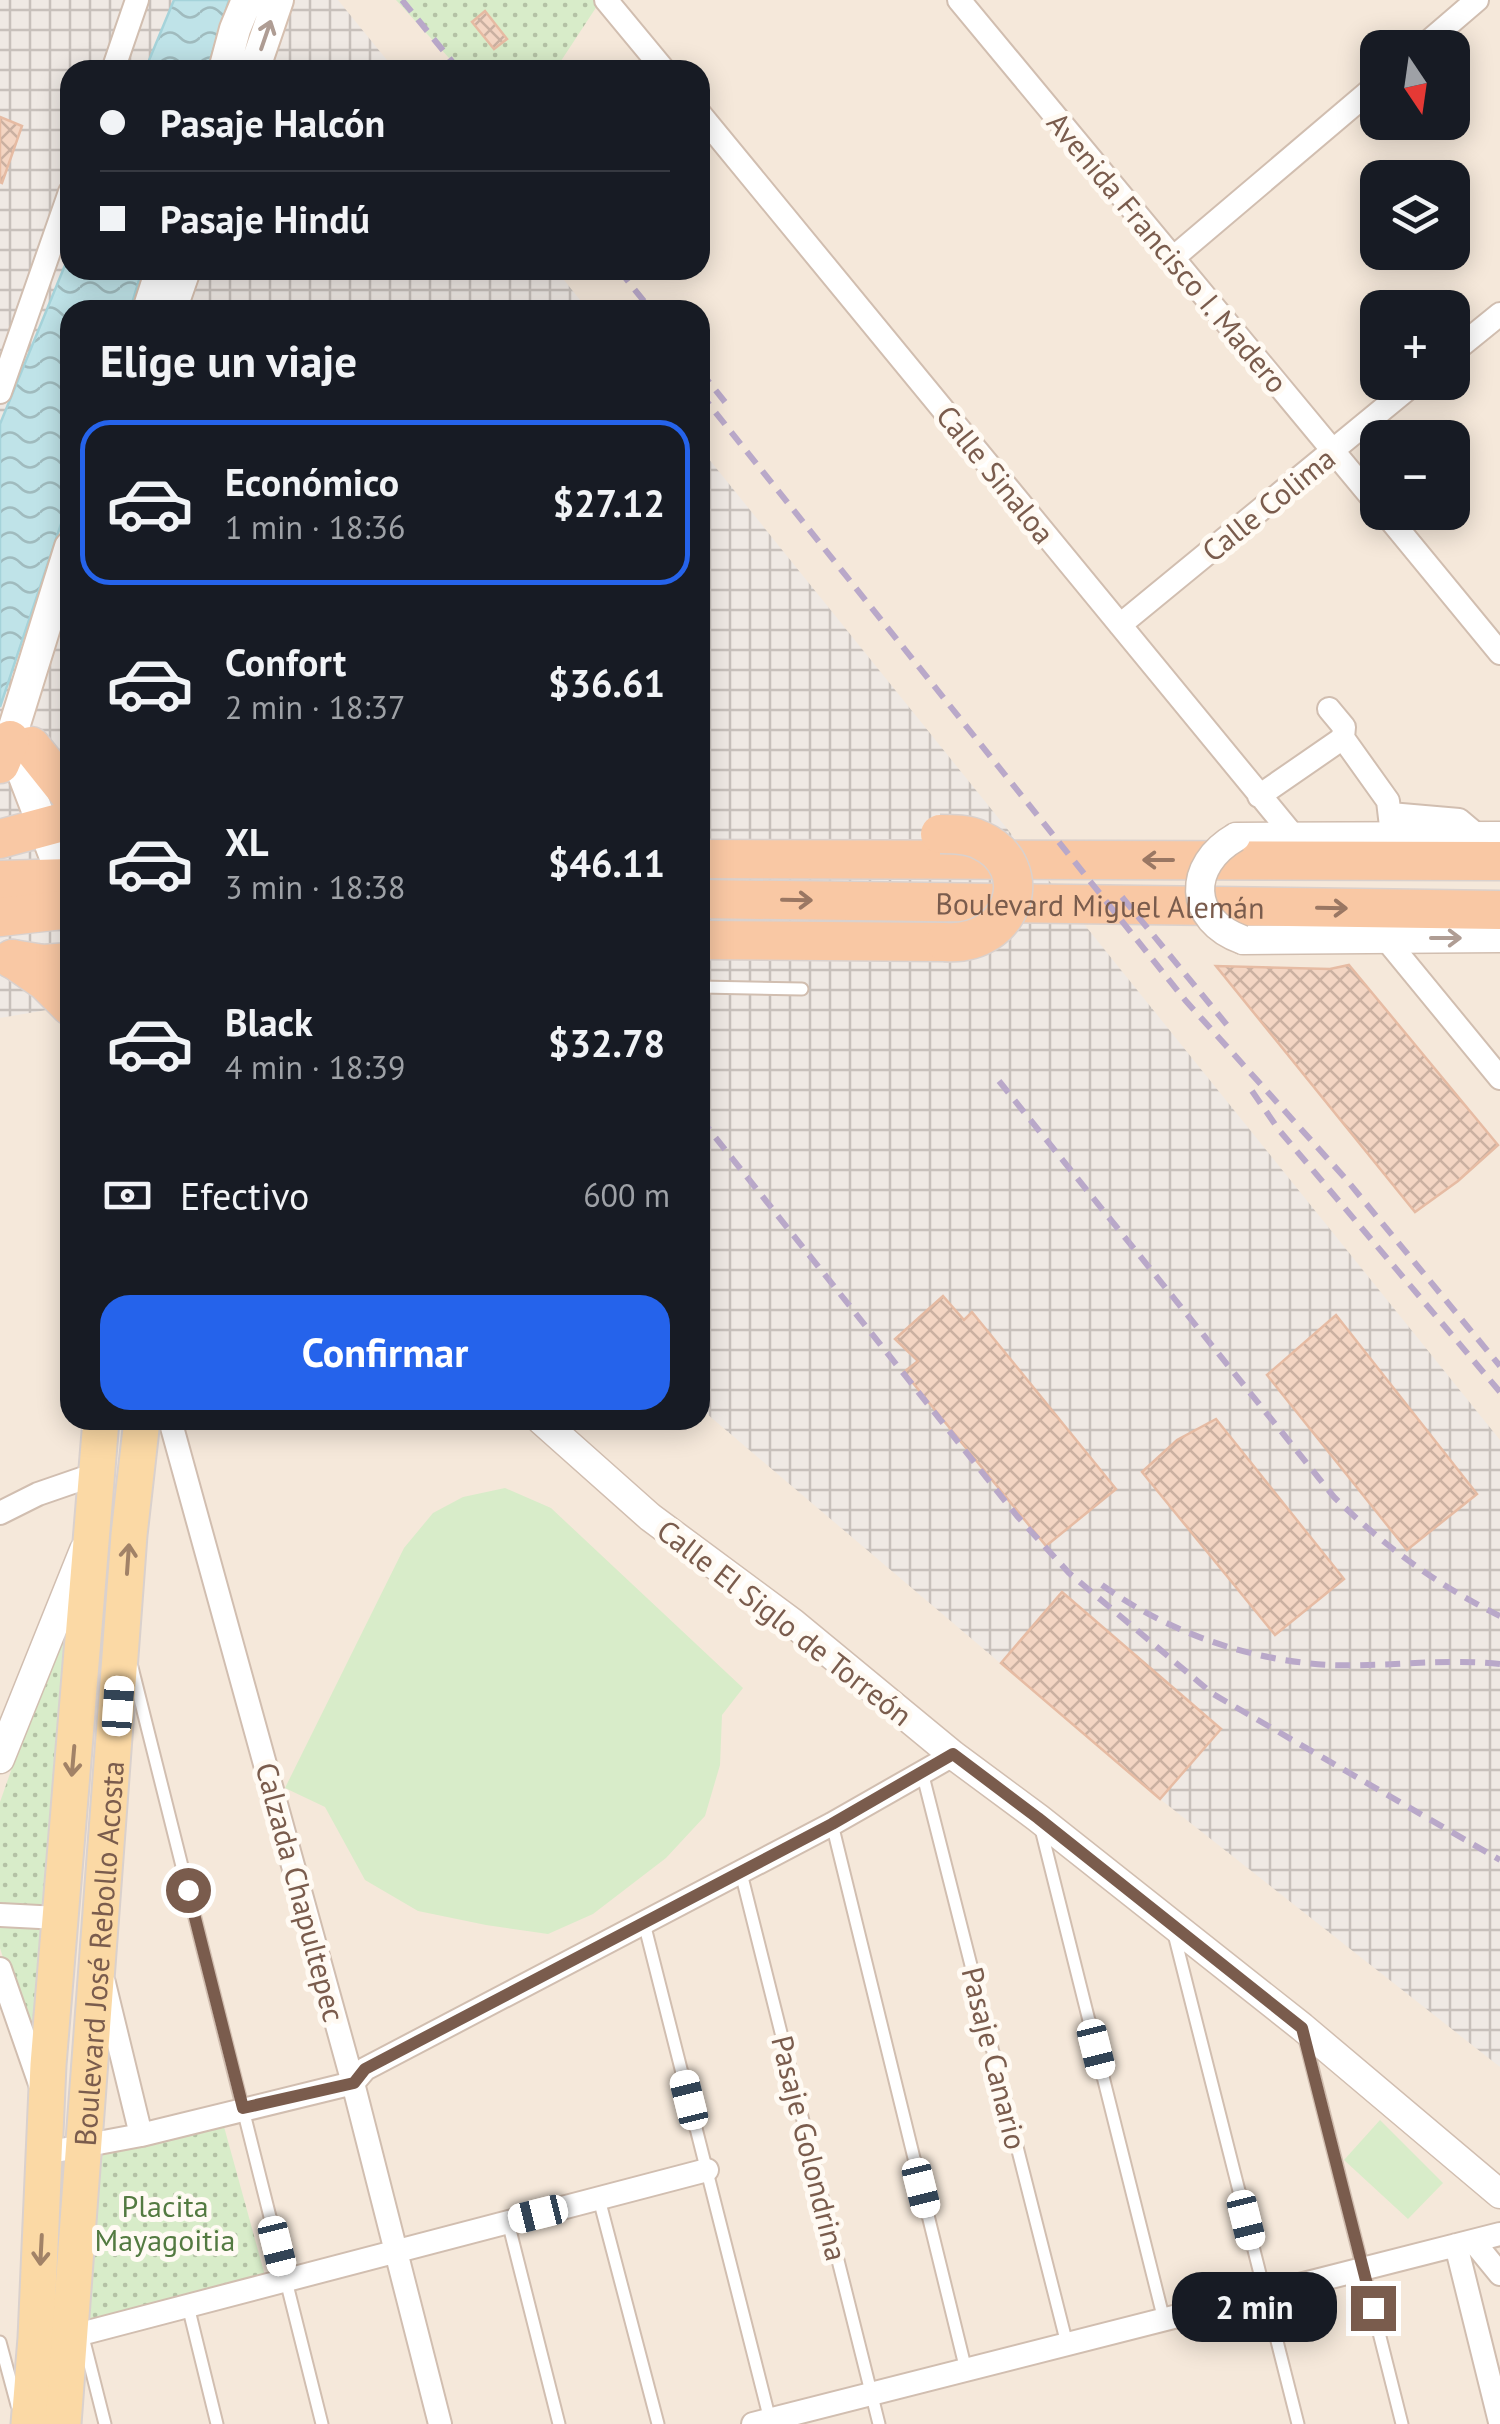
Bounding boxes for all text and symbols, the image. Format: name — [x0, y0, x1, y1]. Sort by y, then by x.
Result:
one-way arrow — [258, 20, 276, 51]
north arrow — [1360, 30, 1470, 140]
map controls — [1360, 30, 1470, 530]
text: Pasaje Halcón — [160, 98, 385, 147]
street label: Avenida Francisco I. Madero — [1039, 104, 1297, 400]
button: layers — [1360, 160, 1470, 270]
text: Pasaje Hindú — [160, 194, 370, 243]
button: + — [1360, 290, 1470, 400]
text: Elige un viaje — [100, 331, 357, 389]
street label: Calle Sinaloa — [928, 397, 1064, 551]
button: − — [1360, 420, 1470, 530]
street label: Calle Colima — [1193, 438, 1343, 570]
text: Económico — [225, 457, 399, 506]
icon: car — [105, 458, 195, 548]
text: $27.12 — [552, 478, 665, 527]
text: 1 min · 18:36 — [225, 506, 405, 548]
text: Confort — [225, 637, 346, 686]
icon: car — [105, 638, 195, 728]
text: $36.61 — [548, 658, 665, 707]
text: 2 min · 18:37 — [225, 686, 405, 728]
text: XL — [225, 817, 269, 866]
icon: car — [105, 818, 195, 908]
text: $46.11 — [548, 838, 665, 887]
one-way arrow — [1142, 850, 1174, 870]
text: 3 min · 18:38 — [225, 866, 405, 908]
street label: Boulevard Miguel Alemán — [935, 883, 1265, 926]
one-way arrow — [781, 891, 813, 910]
one-way arrow — [1316, 898, 1348, 918]
one-way arrow — [1428, 928, 1461, 948]
text: Black — [225, 997, 313, 1046]
icon: car — [105, 998, 195, 1088]
text: $32.78 — [548, 1018, 665, 1067]
text: 4 min · 18:39 — [225, 1046, 405, 1088]
icon: cash — [100, 1168, 155, 1223]
text: Efectivo — [180, 1171, 309, 1220]
text: 600 m — [583, 1174, 670, 1216]
button: Confirmar — [100, 1295, 670, 1410]
street label: Calle El Siglo de Torreón — [650, 1510, 920, 1734]
one-way arrow — [119, 1543, 138, 1575]
car — [101, 1675, 135, 1737]
one-way arrow — [63, 1745, 82, 1777]
street label: Calzada Chapultepec — [248, 1758, 354, 2026]
street label: Boulevard José Rebollo Acosta — [64, 1759, 132, 2147]
route start — [166, 1868, 211, 1913]
street label: Pasaje Canario — [954, 1963, 1036, 2153]
car — [1074, 2016, 1118, 2082]
street label: Pasaje Golondrina — [763, 2031, 857, 2265]
car — [667, 2067, 711, 2133]
car — [899, 2155, 943, 2221]
park label: Placita Mayagoitia — [95, 2186, 235, 2259]
car — [1224, 2187, 1268, 2253]
car — [505, 2192, 571, 2236]
car — [255, 2213, 299, 2279]
one-way arrow — [31, 2234, 50, 2266]
callout: 2 min — [1173, 2273, 1338, 2343]
text: 2 min — [1215, 2286, 1294, 2328]
route end — [1351, 2286, 1396, 2331]

